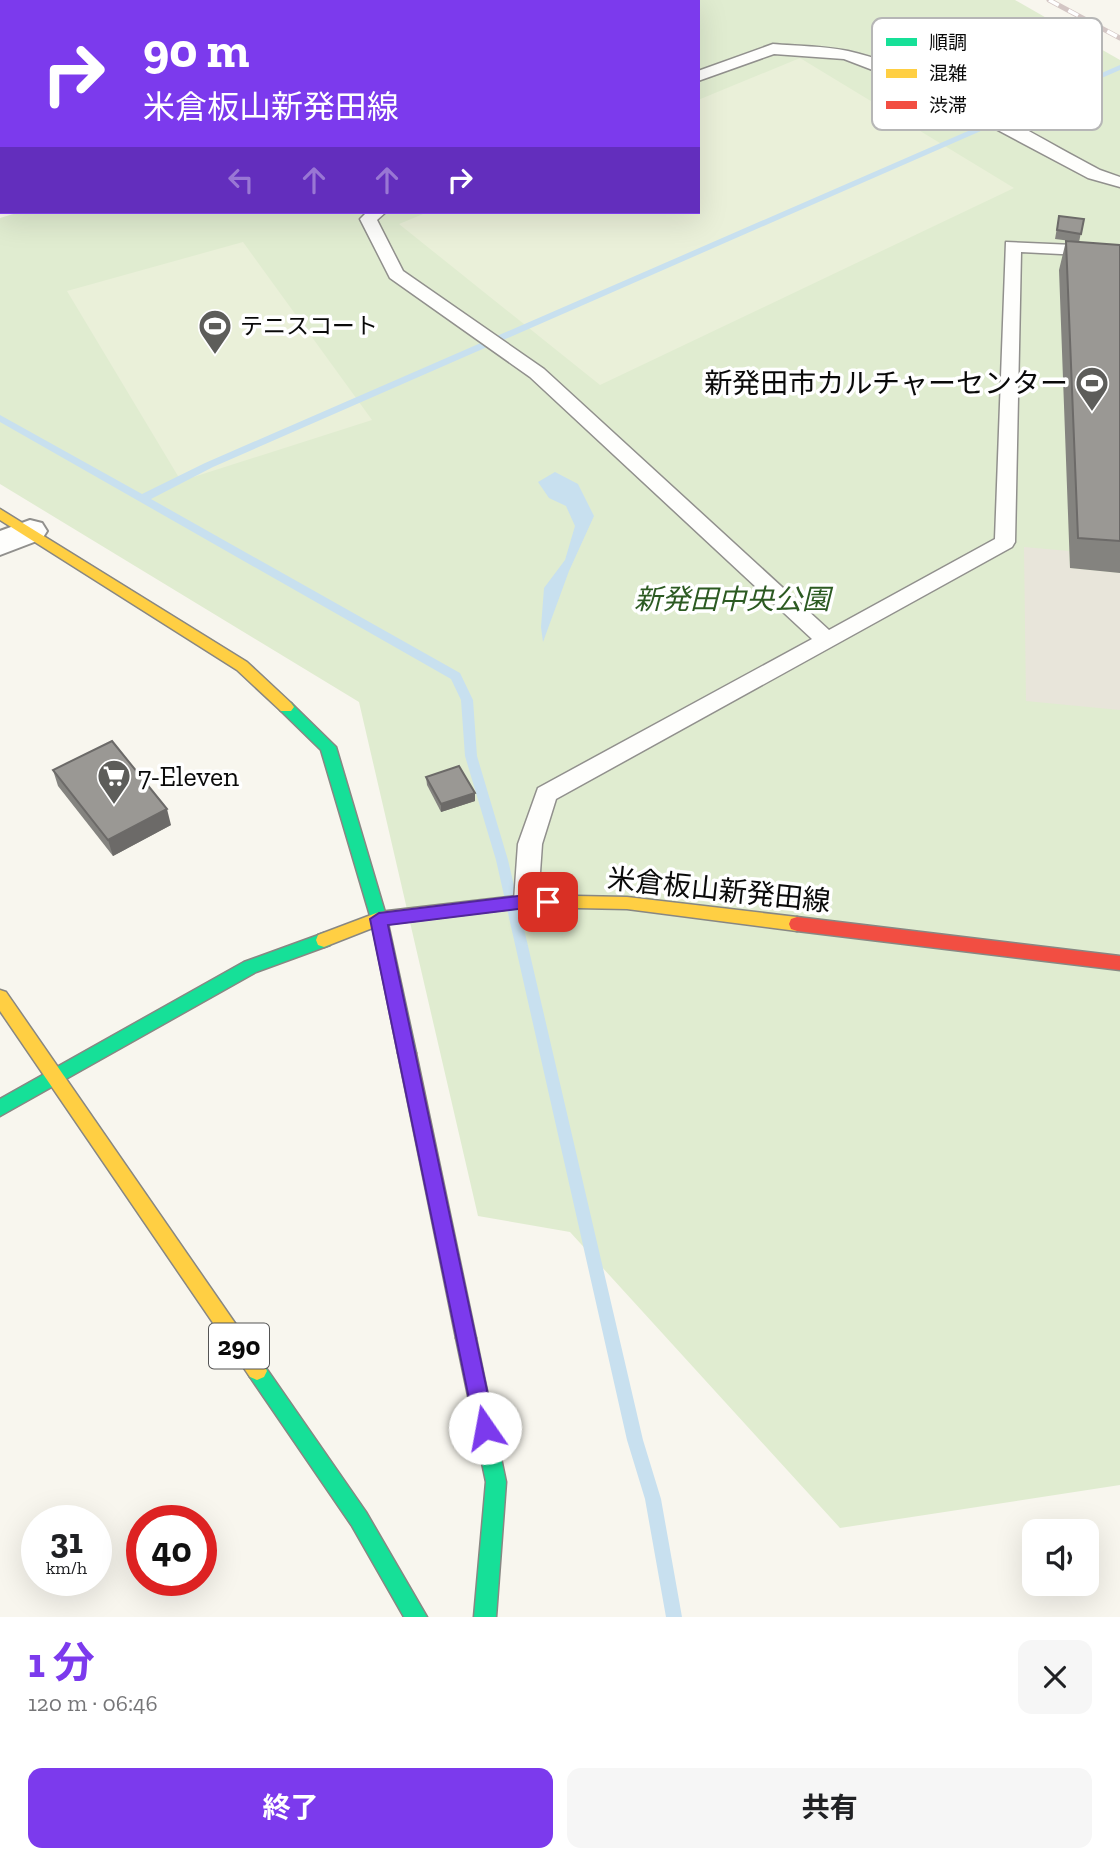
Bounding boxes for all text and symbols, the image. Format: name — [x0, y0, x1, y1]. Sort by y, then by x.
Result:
legend — [872, 18, 1102, 130]
text: 90 m — [143, 21, 250, 80]
icon: right — [28, 28, 119, 119]
text: 順調 — [929, 31, 967, 54]
text: 混雑 — [929, 62, 967, 85]
text: 米倉板山新発田線 — [143, 88, 399, 126]
text: 渋滞 — [929, 94, 967, 117]
icon: left — [222, 161, 260, 199]
icon: ahead — [295, 161, 333, 199]
icon: ahead — [368, 161, 406, 199]
icon: right — [441, 161, 479, 199]
sports icon: テニスコート — [196, 307, 234, 356]
place label: テニスコート — [240, 312, 378, 340]
sports icon: 新発田市カルチャーセンター — [1073, 364, 1111, 413]
place label: 新発田市カルチャーセンター — [704, 367, 1068, 400]
park label: 新発田中央公園 — [634, 583, 834, 616]
supermarket icon: 7-Eleven — [95, 757, 133, 806]
place label: 7-Eleven — [138, 760, 239, 793]
street label: 米倉板山新発田線 — [606, 862, 832, 918]
pin — [518, 872, 578, 932]
icon: arrive — [529, 883, 567, 921]
road number: 290 — [209, 1324, 269, 1368]
position arrow — [448, 1391, 522, 1465]
speed limit sign: 40 — [126, 1505, 217, 1596]
map controls — [1022, 1519, 1099, 1596]
button: sound — [1022, 1519, 1099, 1596]
text: 31 — [50, 1520, 83, 1562]
text: km/h — [46, 1557, 87, 1579]
text: 1 分 — [28, 1637, 95, 1688]
button: close — [1018, 1640, 1092, 1714]
text: 120 m · 06:46 — [28, 1689, 158, 1717]
button: 終了 — [28, 1768, 553, 1848]
button: 共有 — [567, 1768, 1092, 1848]

